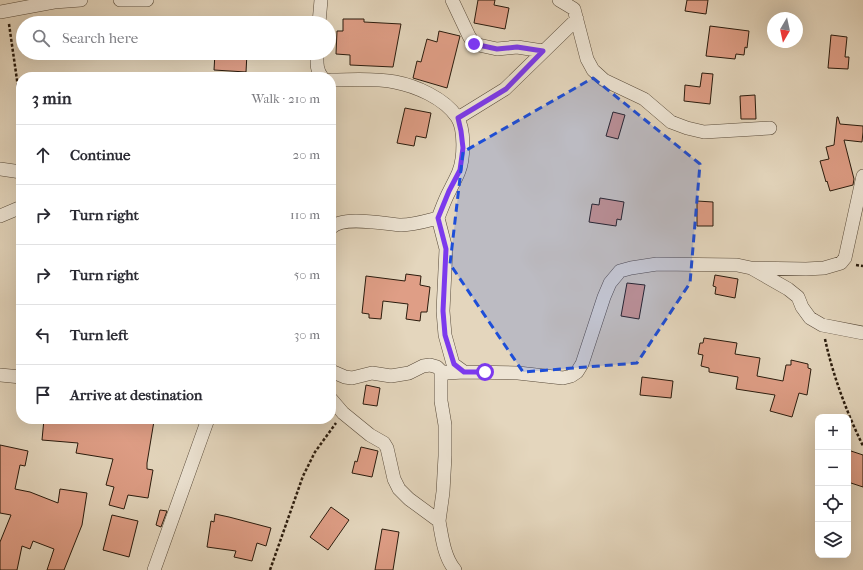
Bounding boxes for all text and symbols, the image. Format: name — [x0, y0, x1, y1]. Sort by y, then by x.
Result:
north arrow — [767, 12, 803, 48]
search box — [16, 16, 336, 60]
icon: search — [30, 27, 52, 49]
text: Search here — [62, 29, 138, 47]
route end — [465, 35, 483, 53]
text: 3 min — [32, 88, 72, 108]
text: Walk · 210 m — [252, 91, 320, 106]
icon: ahead — [32, 144, 54, 166]
text: Continue — [70, 146, 130, 164]
text: 20 m — [293, 147, 320, 162]
icon: right — [32, 204, 54, 226]
text: Turn right — [70, 206, 139, 224]
text: 110 m — [290, 207, 320, 222]
icon: right — [32, 264, 54, 286]
text: Turn right — [70, 266, 139, 284]
text: 50 m — [294, 267, 320, 282]
icon: left — [32, 324, 54, 346]
text: Turn left — [70, 326, 128, 344]
text: 30 m — [294, 327, 320, 342]
route start — [476, 363, 494, 381]
icon: arrive — [32, 384, 54, 406]
text: Arrive at destination — [70, 386, 202, 404]
map controls — [815, 414, 851, 558]
button: + — [815, 414, 851, 450]
button: − — [815, 450, 851, 486]
button: locate — [815, 486, 851, 522]
button: layers — [815, 522, 851, 558]

